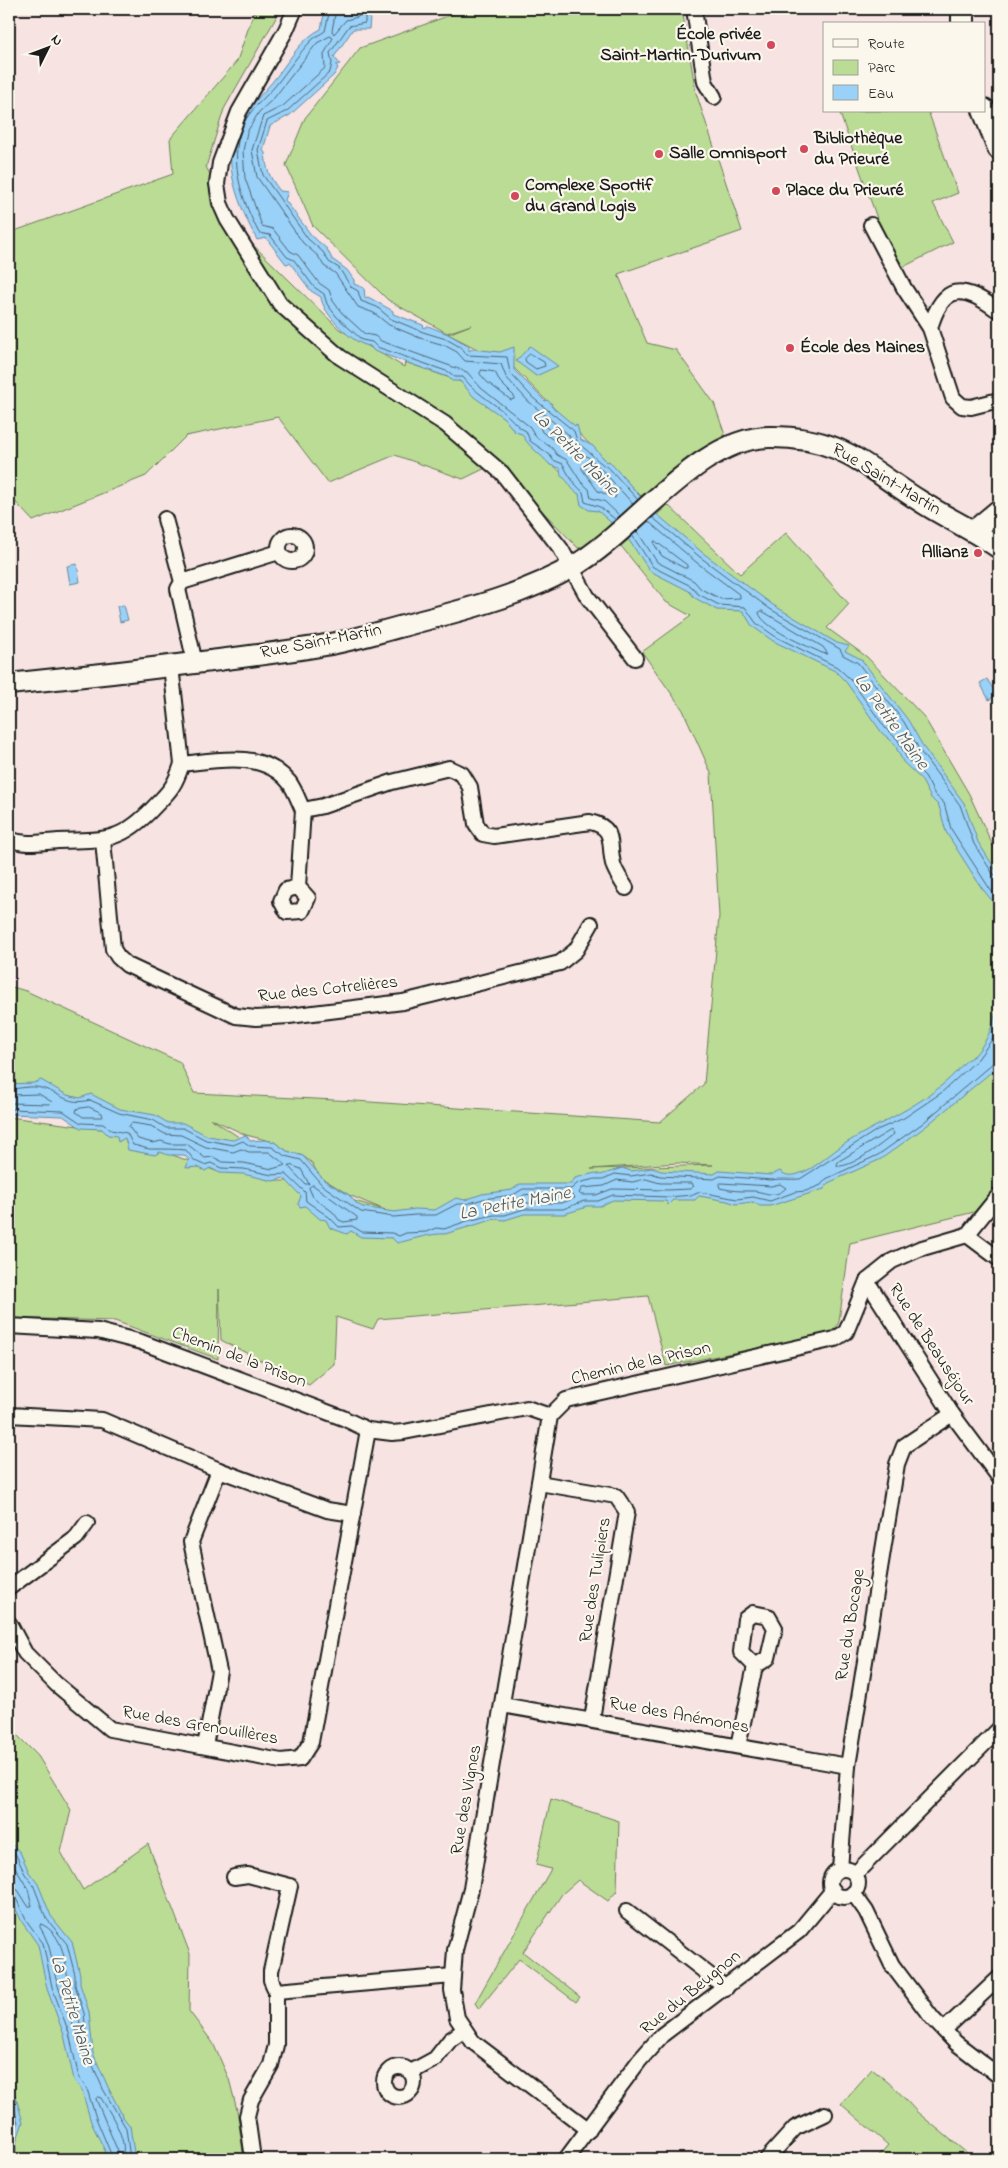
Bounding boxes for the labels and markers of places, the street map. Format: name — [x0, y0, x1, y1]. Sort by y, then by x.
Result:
place label: École privée Saint-Martin-Durivum — [600, 22, 762, 69]
marker: École privée Saint-Martin-Durivum — [765, 39, 777, 51]
place label: Bibliothèque du Prieuré — [813, 126, 903, 173]
place label: Salle Omnisport — [669, 141, 788, 167]
marker: Bibliothèque du Prieuré — [798, 143, 810, 155]
marker: Salle Omnisport — [653, 148, 665, 160]
place label: Complexe Sportif du Grand Logis — [525, 173, 654, 221]
place label: Place du Prieuré — [786, 178, 905, 204]
marker: Place du Prieuré — [770, 185, 782, 197]
marker: Complexe Sportif du Grand Logis — [509, 190, 521, 202]
place label: École des Maines — [800, 335, 925, 361]
marker: École des Maines — [784, 342, 796, 354]
place label: Allianz — [921, 540, 968, 566]
marker: Allianz — [972, 547, 984, 559]

